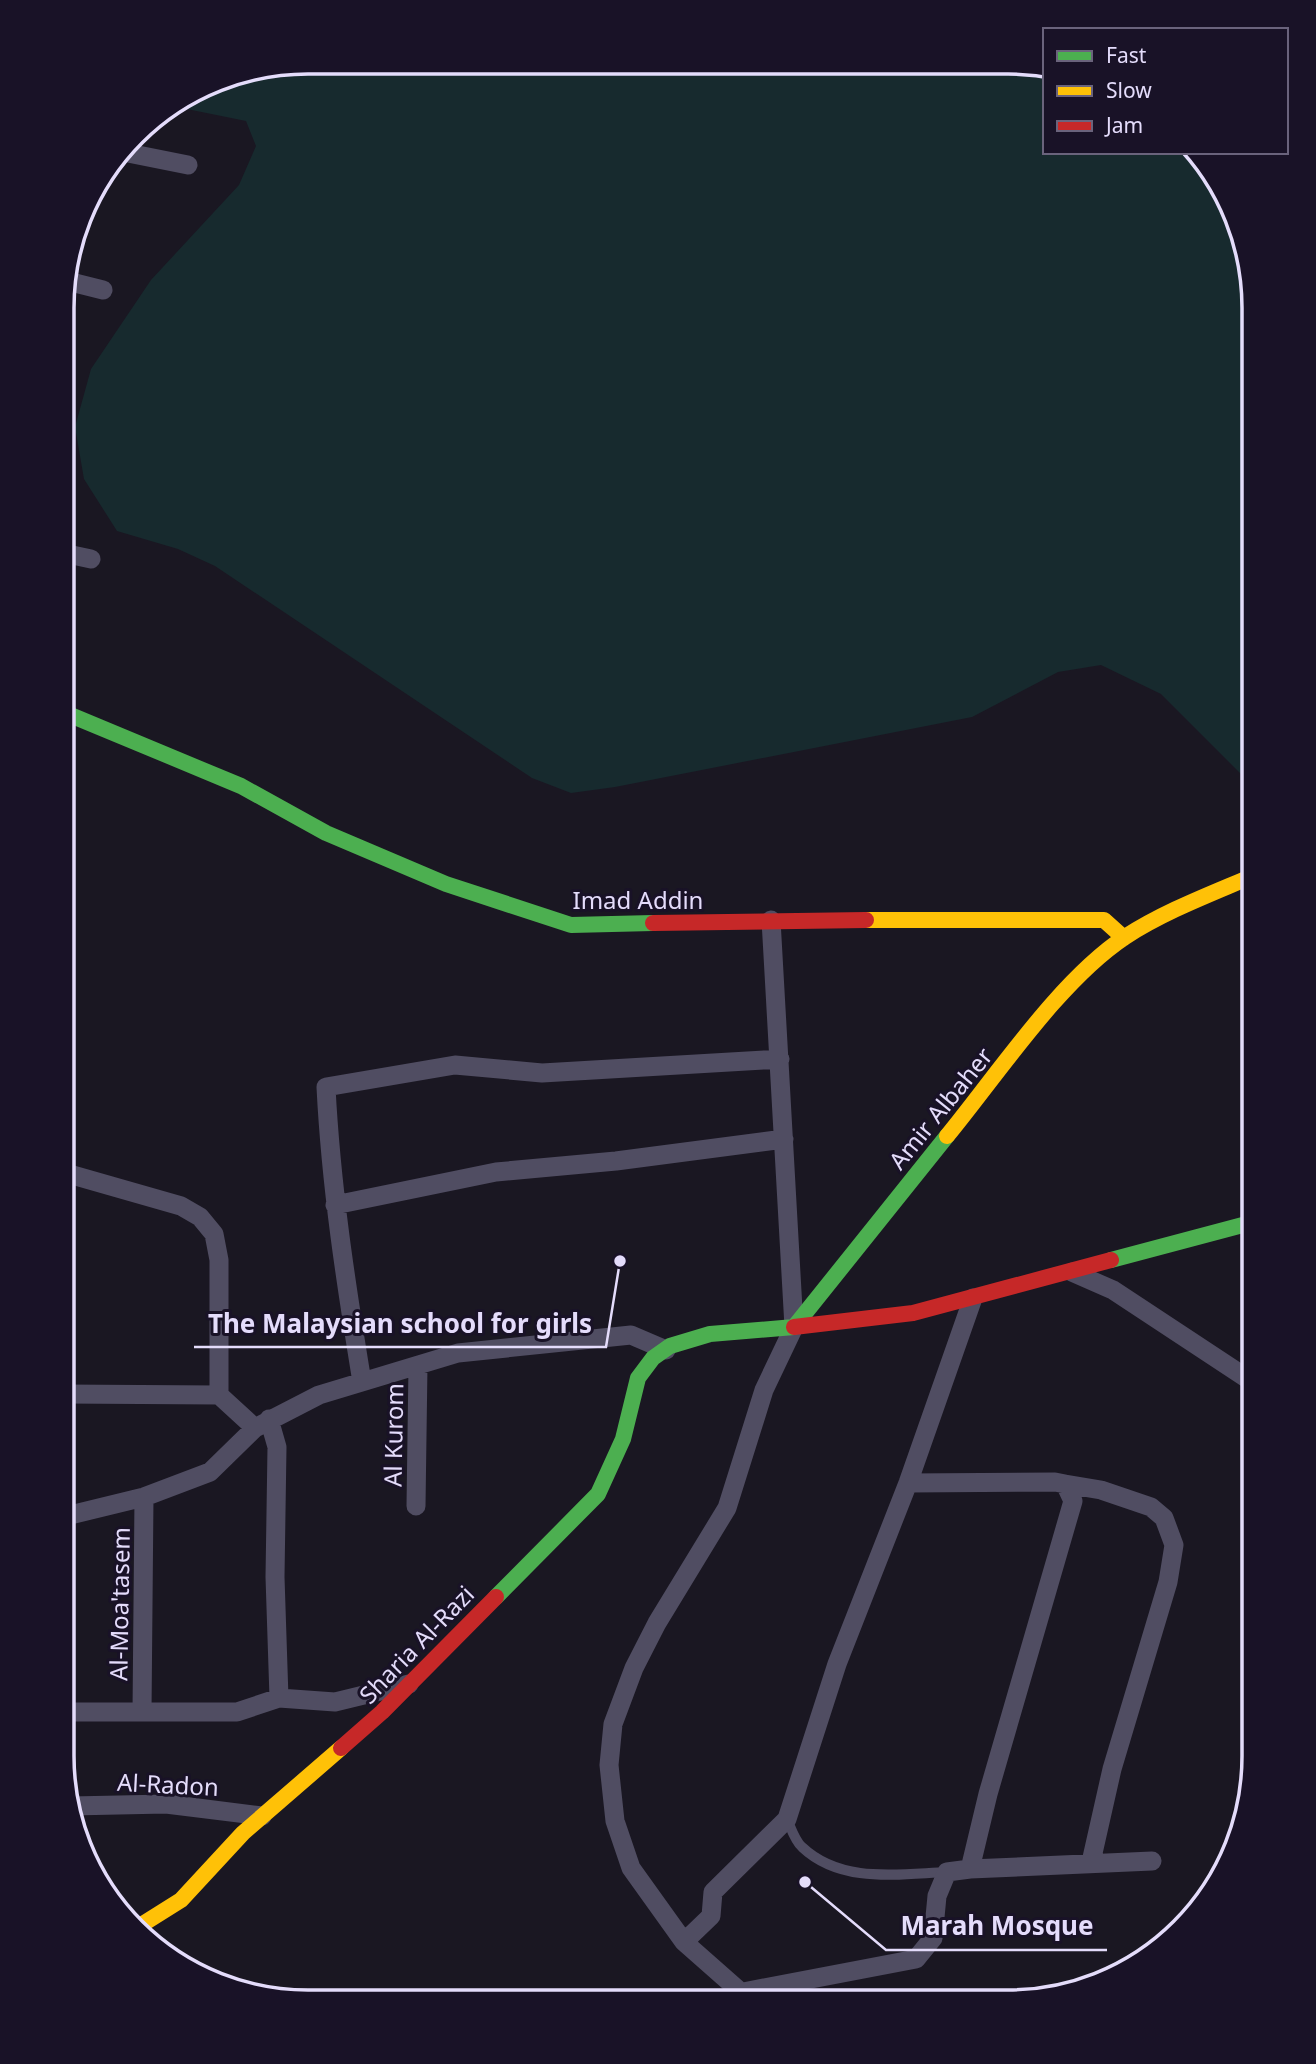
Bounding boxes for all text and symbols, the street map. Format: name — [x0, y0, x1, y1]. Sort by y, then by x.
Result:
legend — [1043, 28, 1288, 154]
text: Fast — [1106, 41, 1147, 69]
text: Slow — [1106, 76, 1152, 104]
text: Jam — [1104, 111, 1143, 139]
street label: Imad Addin — [573, 883, 703, 916]
street label: Amir Albaher — [881, 1040, 999, 1176]
callout: The Malaysian school for girls — [194, 1300, 606, 1347]
text: The Malaysian school for girls — [208, 1305, 592, 1341]
street label: Al Kurom — [376, 1383, 410, 1487]
street label: Al-Moa'tasem — [101, 1527, 137, 1681]
street label: Sharia Al-Razi — [351, 1578, 481, 1710]
street label: Al-Radon — [116, 1765, 220, 1803]
callout: Marah Mosque — [886, 1903, 1107, 1950]
text: Marah Mosque — [900, 1907, 1094, 1943]

